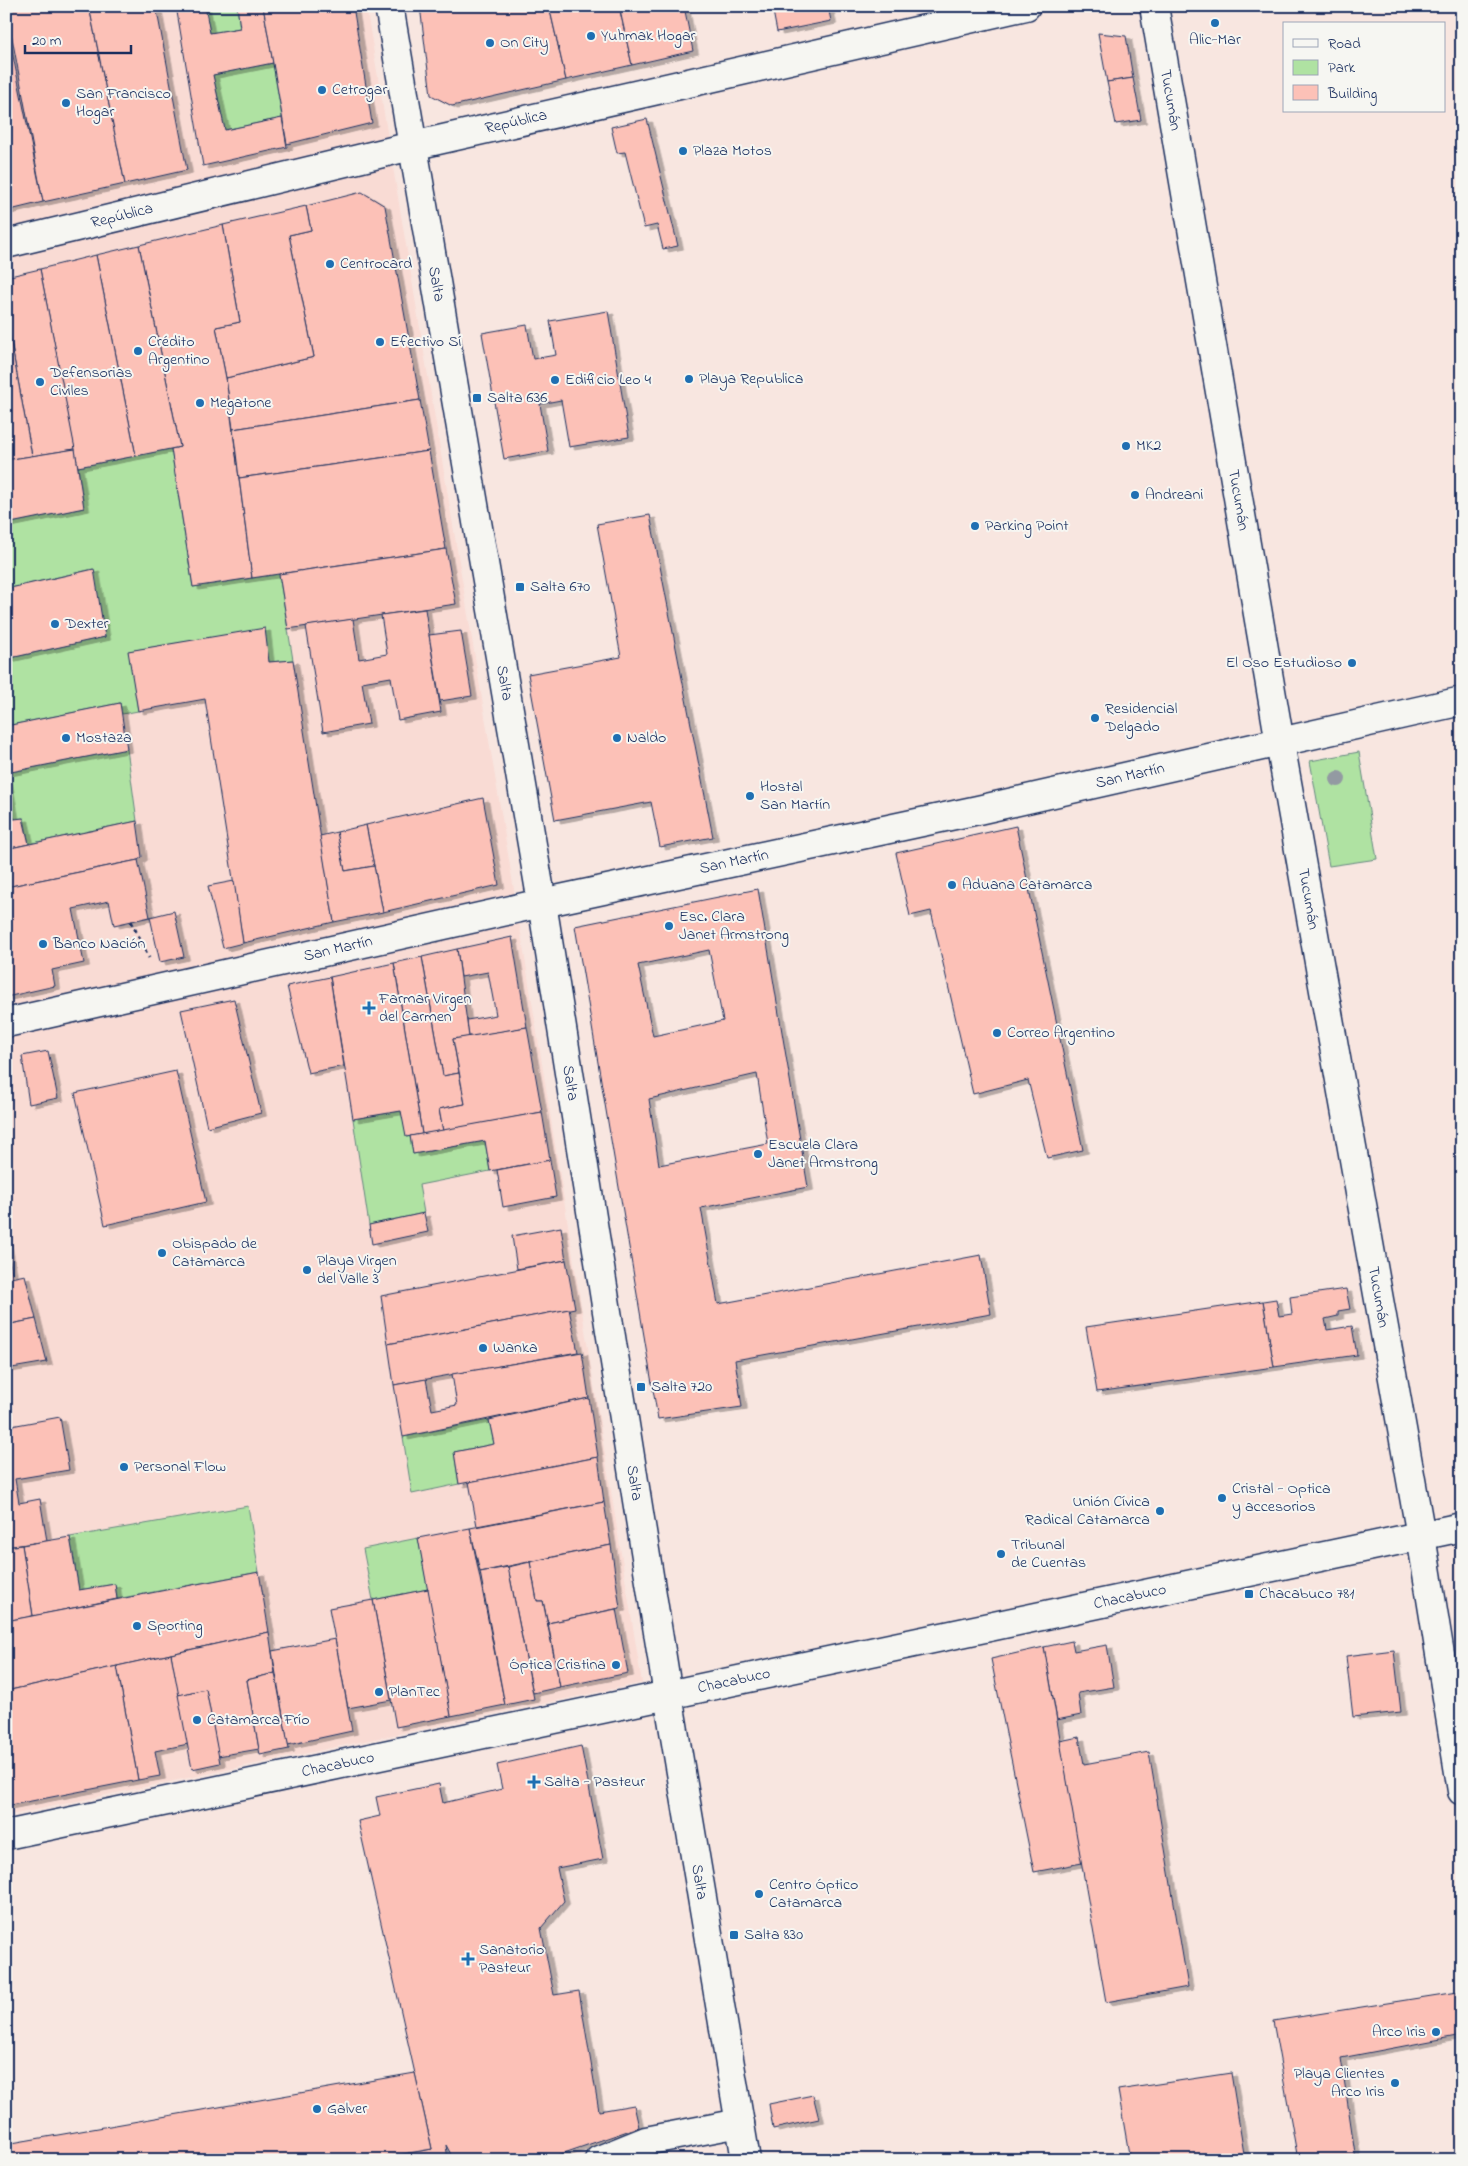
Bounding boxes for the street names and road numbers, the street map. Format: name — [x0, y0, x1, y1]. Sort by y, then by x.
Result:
street label: Tucumán — [1153, 67, 1187, 133]
street label: República — [483, 103, 549, 141]
street label: República — [88, 197, 156, 235]
street label: Salta — [421, 264, 451, 304]
street label: Tucumán — [1221, 467, 1255, 533]
street label: Salta — [489, 663, 519, 703]
street label: San Martín — [1093, 756, 1167, 796]
street label: San Martín — [697, 843, 771, 881]
street label: Tucumán — [1291, 866, 1325, 932]
street label: San Martín — [301, 929, 375, 969]
street label: Salta — [555, 1064, 585, 1102]
street label: Tucumán — [1361, 1264, 1395, 1330]
street label: Salta — [619, 1464, 649, 1502]
street label: Chacabuco — [1091, 1578, 1169, 1616]
street label: Chacabuco — [695, 1662, 773, 1700]
street label: Chacabuco — [299, 1746, 377, 1784]
street label: Salta — [684, 1863, 714, 1901]

